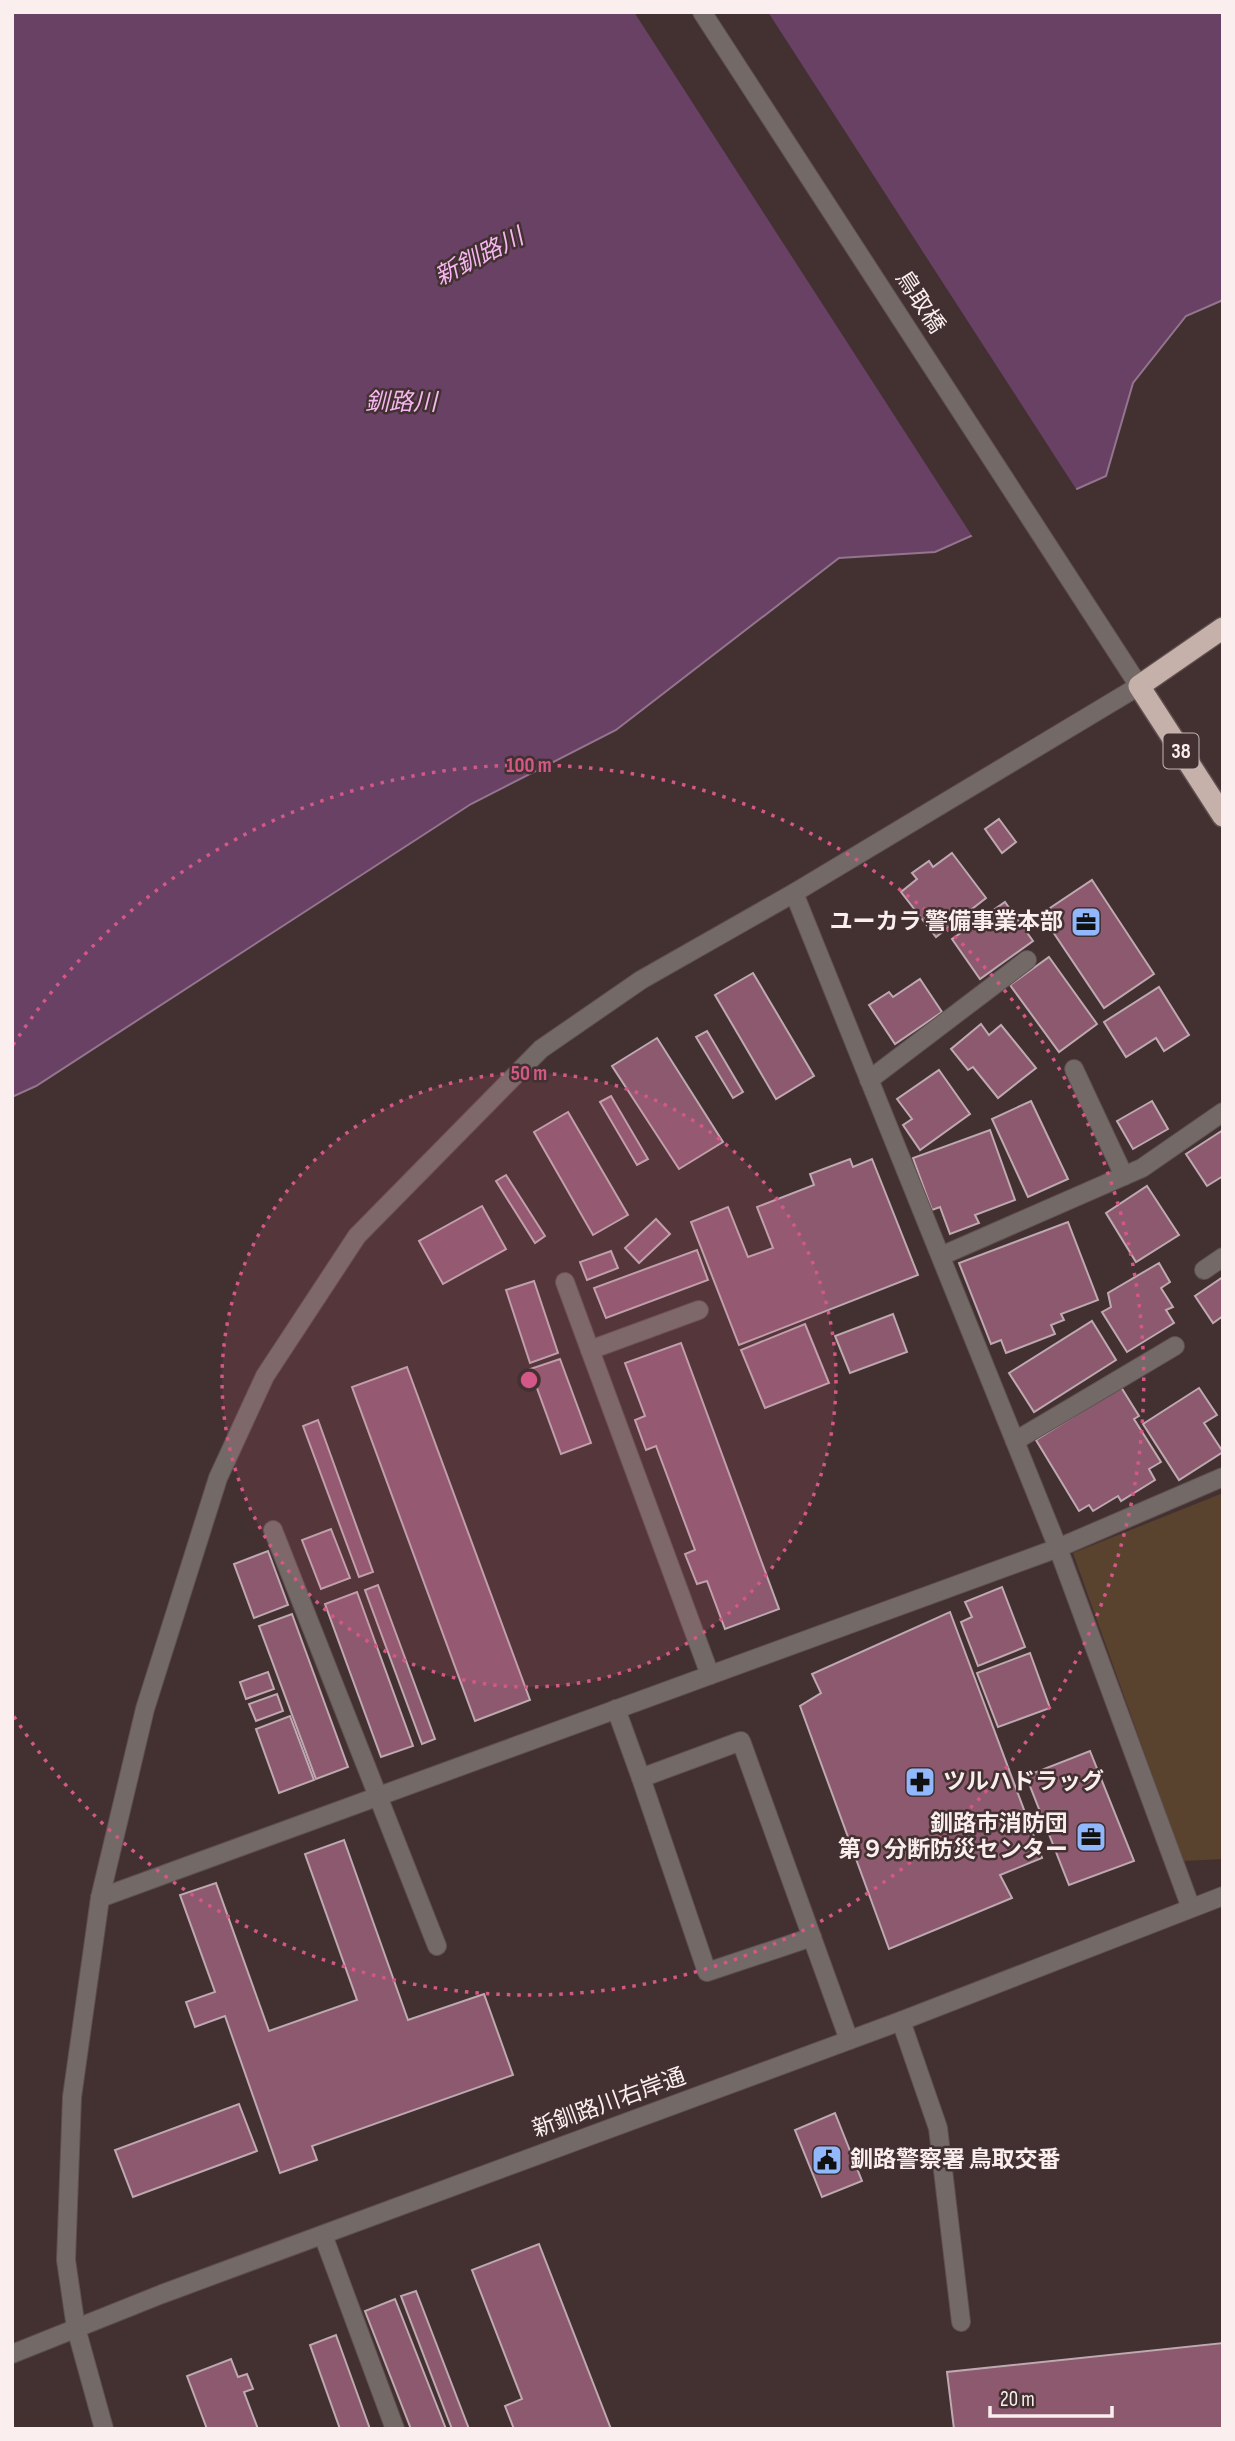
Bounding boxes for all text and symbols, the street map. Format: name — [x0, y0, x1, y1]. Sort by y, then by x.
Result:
water label: 新釧路川 — [430, 221, 531, 292]
street label: 鳥取橋 — [889, 265, 951, 339]
water label: 釧路川 — [365, 388, 440, 417]
road number: 38 — [1164, 734, 1198, 768]
text: 100 m — [506, 753, 552, 778]
office icon: ユーカラ 警備事業本部 — [1069, 905, 1103, 939]
place label: ユーカラ 警備事業本部 — [829, 908, 1063, 936]
text: 50 m — [511, 1061, 547, 1086]
centre of rings — [517, 1368, 541, 1392]
pharmacy icon: ツルハドラッグ — [903, 1765, 937, 1799]
place label: ツルハドラッグ — [943, 1768, 1104, 1796]
place label: 釧路市消防団 第９分断防災センター — [838, 1810, 1068, 1864]
office icon: 釧路市消防団 第９分断防災センター — [1074, 1820, 1108, 1854]
street label: 新釧路川右岸通 — [529, 2062, 689, 2144]
public building icon: 釧路警察署 鳥取交番 — [810, 2143, 844, 2177]
place label: 釧路警察署 鳥取交番 — [850, 2146, 1061, 2174]
scale bar — [990, 2374, 1112, 2418]
text: 20 m — [1000, 2387, 1035, 2412]

